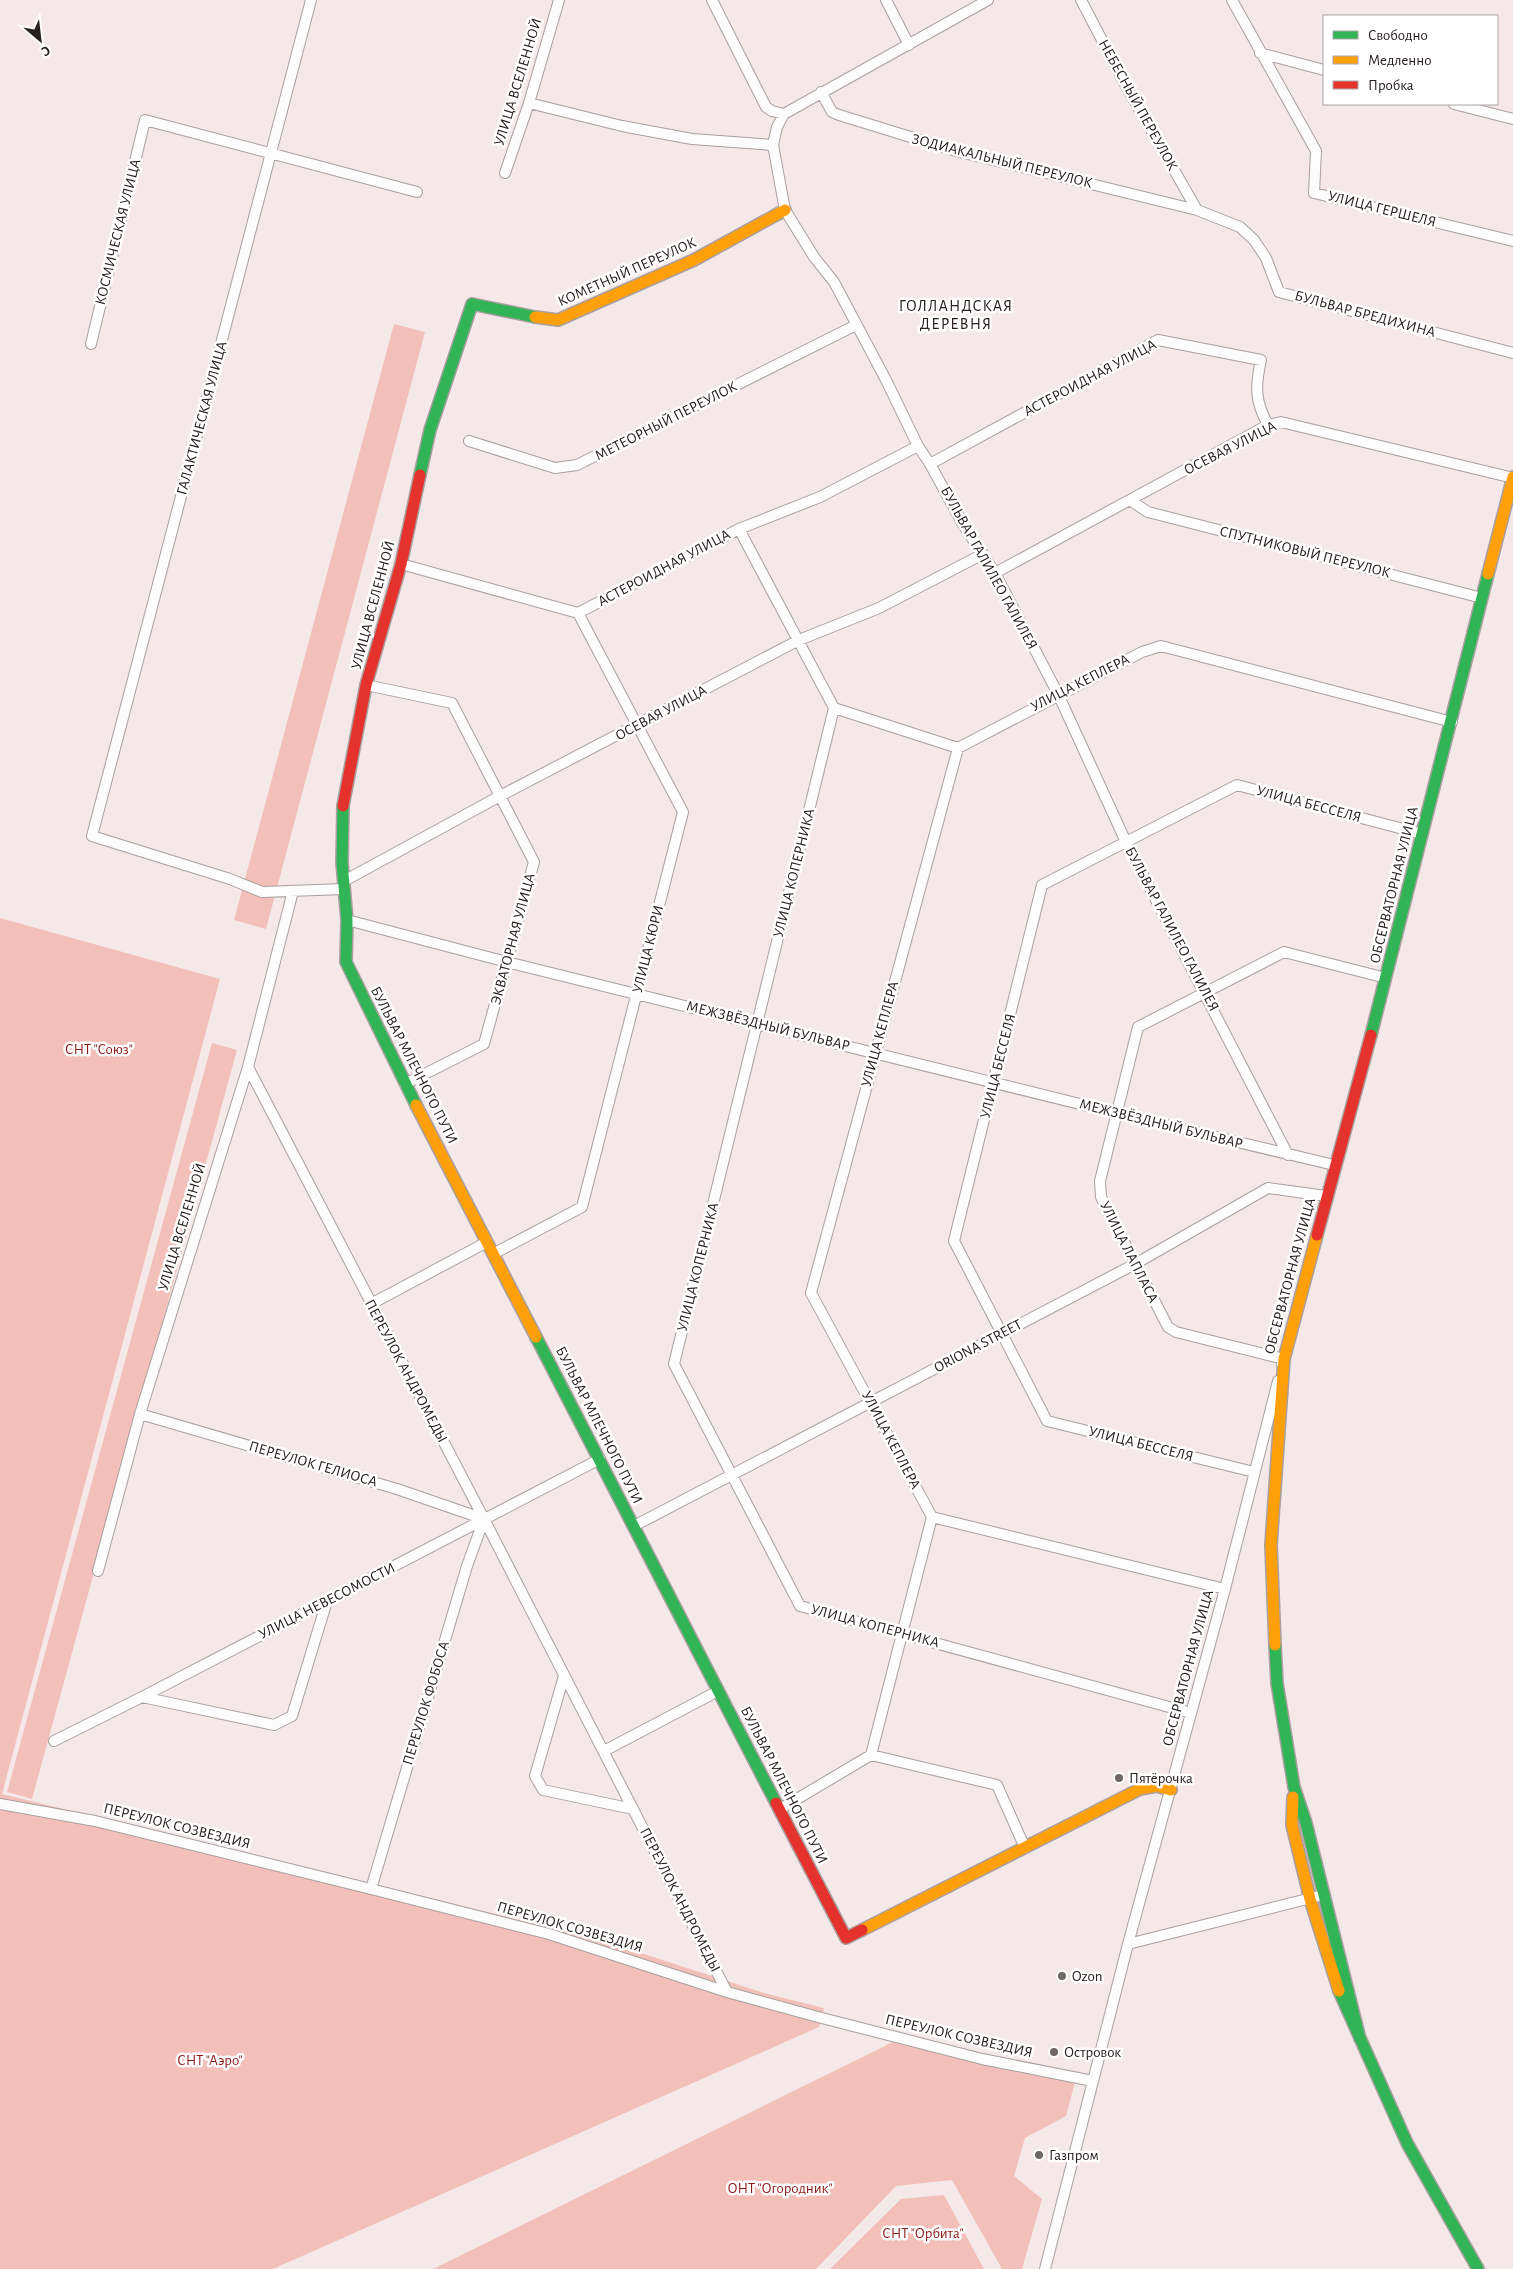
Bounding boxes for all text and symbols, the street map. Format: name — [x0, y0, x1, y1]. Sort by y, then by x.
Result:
north arrow — [15, 15, 65, 65]
legend — [1323, 15, 1498, 105]
street label: УЛИЦА ВСЕЛЕННОЙ — [491, 16, 545, 148]
text: Свободно — [1368, 28, 1428, 43]
street label: НЕБЕСНЫЙ ПЕРЕУЛОК — [1096, 37, 1180, 173]
text: С — [39, 43, 52, 59]
text: Медленно — [1368, 53, 1432, 68]
text: Пробка — [1368, 78, 1414, 93]
street label: ЗОДИАКАЛЬНЫЙ ПЕРЕУЛОК — [910, 131, 1094, 191]
street label: КОСМИЧЕСКАЯ УЛИЦА — [93, 157, 143, 307]
street label: УЛИЦА ГЕРШЕЛЯ — [1326, 188, 1438, 230]
street label: КОМЕТНЫЙ ПЕРЕУЛОК — [556, 235, 699, 309]
street label: БУЛЬВАР БРЕДИХИНА — [1293, 288, 1437, 340]
district label: ГОЛЛАНДСКАЯ ДЕРЕВНЯ — [899, 298, 1013, 332]
street label: АСТЕРОИДНАЯ УЛИЦА — [1021, 337, 1159, 419]
street label: ГАЛАКТИЧЕСКАЯ УЛИЦА — [174, 339, 230, 496]
street label: МЕТЕОРНЫЙ ПЕРЕУЛОК — [593, 379, 740, 463]
street label: ОСЕВАЯ УЛИЦА — [1181, 418, 1279, 478]
street label: БУЛЬВАР ГАЛИЛЕО ГАЛИЛЕЯ — [938, 484, 1040, 652]
street label: СПУТНИКОВЫЙ ПЕРЕУЛОК — [1218, 523, 1392, 581]
street label: АСТЕРОИДНАЯ УЛИЦА — [595, 527, 733, 609]
street label: УЛИЦА ВСЕЛЕННОЙ — [349, 539, 397, 671]
street label: УЛИЦА КЕПЛЕРА — [1028, 652, 1132, 714]
street label: ОСЕВАЯ УЛИЦА — [613, 683, 709, 743]
street label: УЛИЦА БЕССЕЛЯ — [1255, 783, 1363, 825]
street label: ОБСЕРВАТОРНАЯ УЛИЦА — [1367, 805, 1421, 965]
street label: УЛИЦА КОПЕРНИКА — [771, 807, 817, 939]
street label: БУЛЬВАР ГАЛИЛЕО ГАЛИЛЕЯ — [1122, 844, 1222, 1014]
street label: ЭКВАТОРНАЯ УЛИЦА — [488, 871, 538, 1006]
street label: УЛИЦА КЮРИ — [630, 904, 666, 994]
street label: УЛИЦА КЕПЛЕРА — [859, 979, 901, 1088]
street label: БУЛЬВАР МЛЕЧНОГО ПУТИ — [368, 984, 460, 1146]
street label: МЕЖЗВЁЗДНЫЙ БУЛЬВАР — [685, 997, 851, 1054]
street label: УЛИЦА БЕССЕЛЯ — [978, 1012, 1018, 1120]
park label: СНТ "Союз" — [65, 1042, 133, 1057]
street label: МЕЖЗВЁЗДНЫЙ БУЛЬВАР — [1078, 1095, 1244, 1152]
street label: УЛИЦА ВСЕЛЕННОЙ — [155, 1161, 209, 1293]
street label: ОБСЕРВАТОРНАЯ УЛИЦА — [1262, 1196, 1318, 1356]
street label: УЛИЦА ЛАПЛАСА — [1097, 1199, 1161, 1305]
street label: УЛИЦА КОПЕРНИКА — [675, 1201, 721, 1333]
street label: ПЕРЕУЛОК АНДРОМЕДЫ — [362, 1297, 450, 1445]
street label: ORIONA STREET — [932, 1316, 1025, 1375]
street label: БУЛЬВАР МЛЕЧНОГО ПУТИ — [553, 1344, 645, 1506]
street label: УЛИЦА КЕПЛЕРА — [859, 1389, 923, 1492]
street label: УЛИЦА БЕССЕЛЯ — [1087, 1424, 1195, 1464]
street label: ПЕРЕУЛОК ГЕЛИОСА — [247, 1438, 379, 1490]
street label: УЛИЦА НЕВЕСОМОСТИ — [256, 1560, 398, 1642]
street label: ОБСЕРВАТОРНАЯ УЛИЦА — [1160, 1588, 1216, 1748]
street label: УЛИЦА КОПЕРНИКА — [809, 1602, 941, 1650]
street label: ПЕРЕУЛОК ФОБОСА — [400, 1639, 452, 1767]
street label: БУЛЬВАР МЛЕЧНОГО ПУТИ — [738, 1704, 830, 1866]
place label: Пятёрочка — [1129, 1771, 1193, 1786]
marker: Пятёрочка — [1113, 1772, 1125, 1784]
street label: ПЕРЕУЛОК СОЗВЕЗДИЯ — [102, 1800, 252, 1852]
street label: ПЕРЕУЛОК АНДРОМЕДЫ — [637, 1825, 723, 1975]
street label: ПЕРЕУЛОК СОЗВЕЗДИЯ — [495, 1899, 645, 1955]
place label: Ozon — [1072, 1969, 1102, 1984]
marker: Ozon — [1056, 1970, 1068, 1982]
street label: ПЕРЕУЛОК СОЗВЕЗДИЯ — [884, 2012, 1034, 2060]
place label: Островок — [1064, 2045, 1121, 2060]
marker: Островок — [1048, 2046, 1060, 2058]
park label: СНТ "Аэро" — [177, 2053, 243, 2068]
place label: Газпром — [1049, 2148, 1099, 2163]
marker: Газпром — [1033, 2149, 1045, 2161]
park label: ОНТ "Огородник" — [727, 2181, 833, 2196]
park label: СНТ "Орбита" — [882, 2226, 964, 2241]

